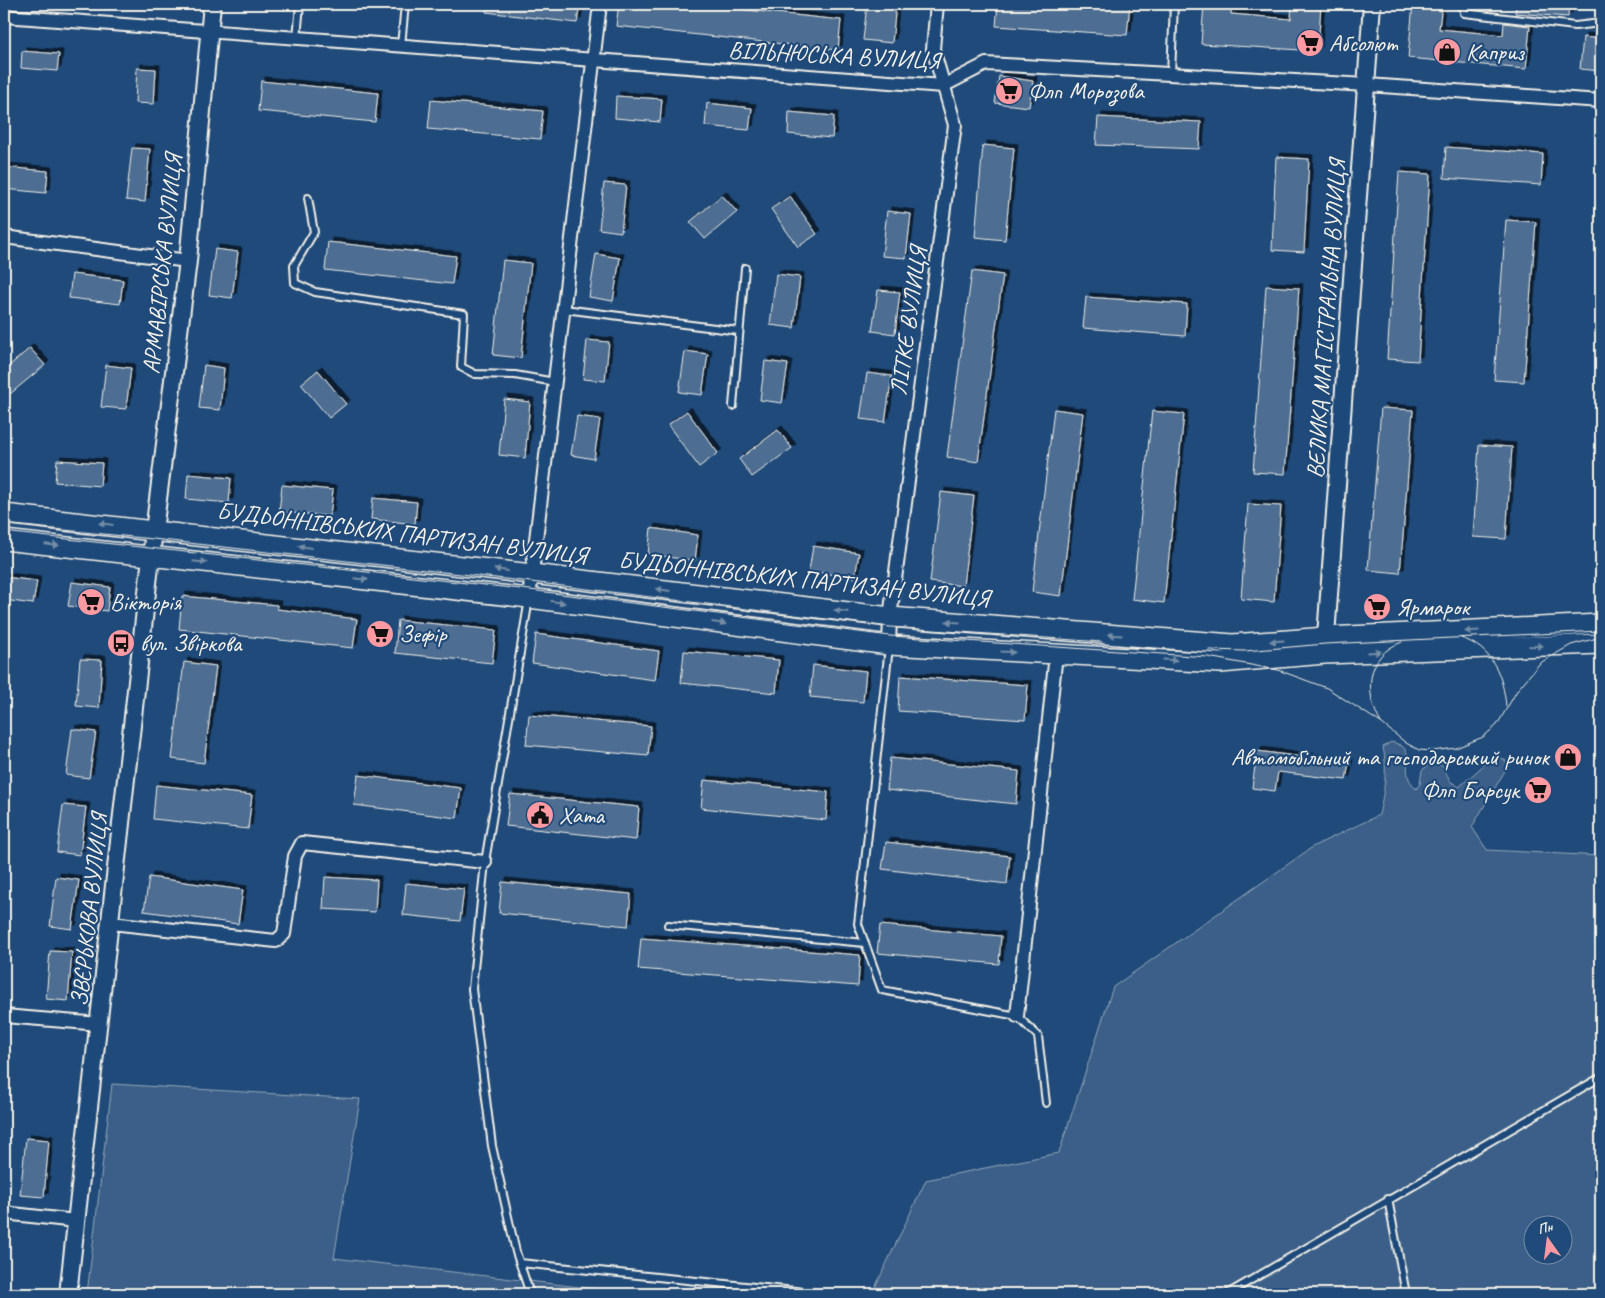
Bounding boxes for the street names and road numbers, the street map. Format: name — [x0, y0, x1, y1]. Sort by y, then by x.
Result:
street label: ВІЛЬНЮСЬКА ВУЛИЦЯ — [728, 34, 944, 76]
street label: АРМАВІРСЬКА ВУЛИЦЯ — [136, 149, 189, 375]
street label: ВЕЛИКА МАГІСТРАЛЬНА ВУЛИЦЯ — [1300, 155, 1352, 479]
street label: ЛІТКЕ ВУЛИЦЯ — [883, 241, 934, 397]
street label: БУДЬОННІВСЬКИХ ПАРТИЗАН ВУЛИЦЯ — [215, 495, 592, 571]
street label: БУДЬОННІВСЬКИХ ПАРТИЗАН ВУЛИЦЯ — [617, 545, 995, 614]
street label: ЗВЄРЬКОВА ВУЛИЦЯ — [64, 808, 114, 1008]

